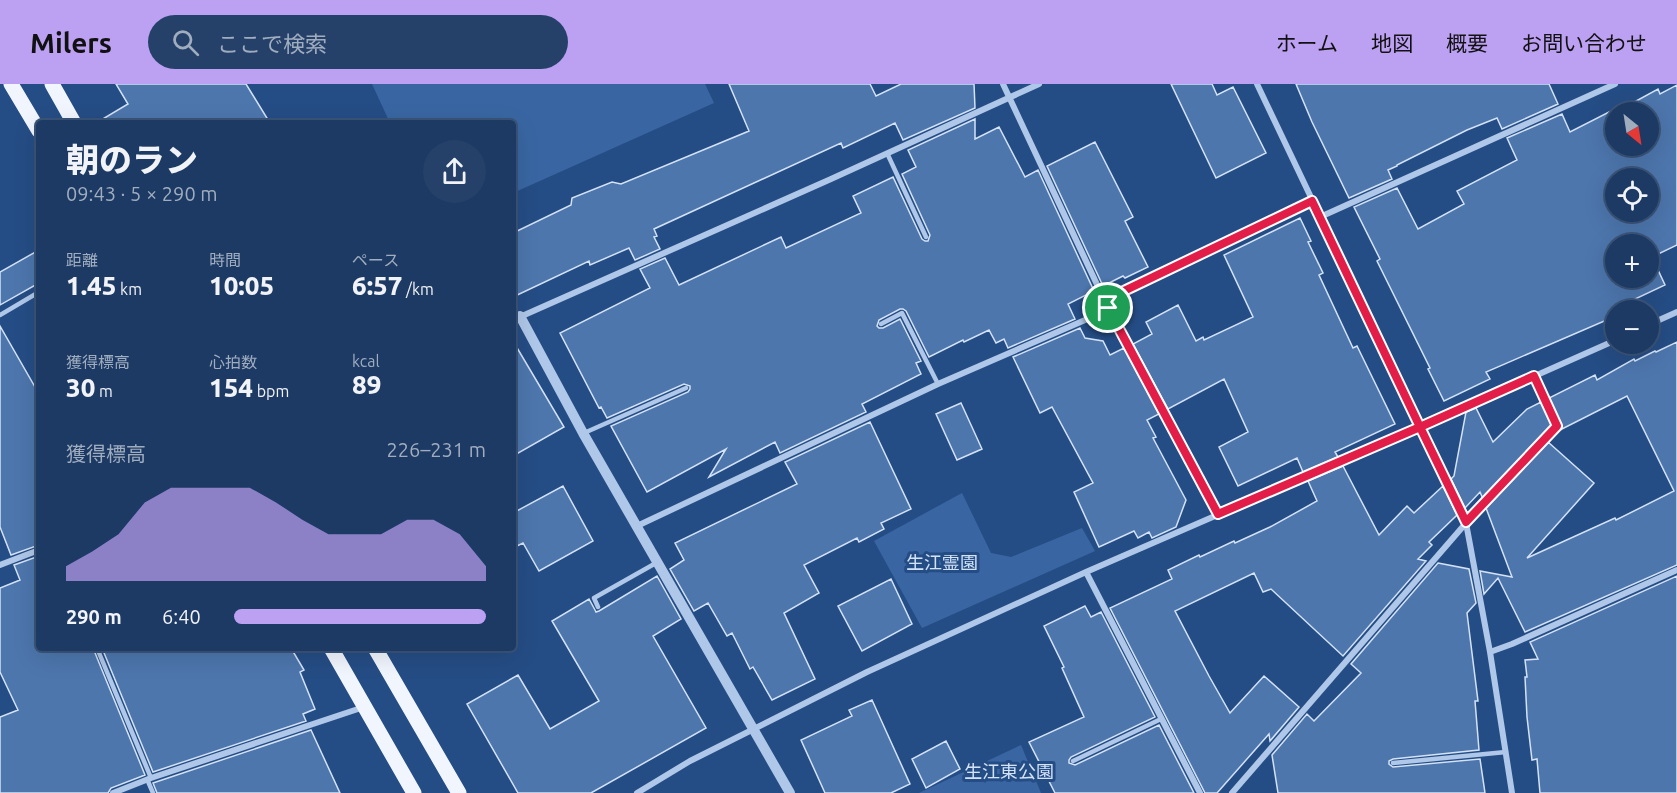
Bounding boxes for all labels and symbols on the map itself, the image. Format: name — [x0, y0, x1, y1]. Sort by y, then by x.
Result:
north arrow — [1605, 102, 1659, 156]
pin — [1082, 282, 1133, 333]
park label: 生江霊園 — [906, 552, 978, 572]
park label: 生江東公園 — [964, 761, 1054, 781]

